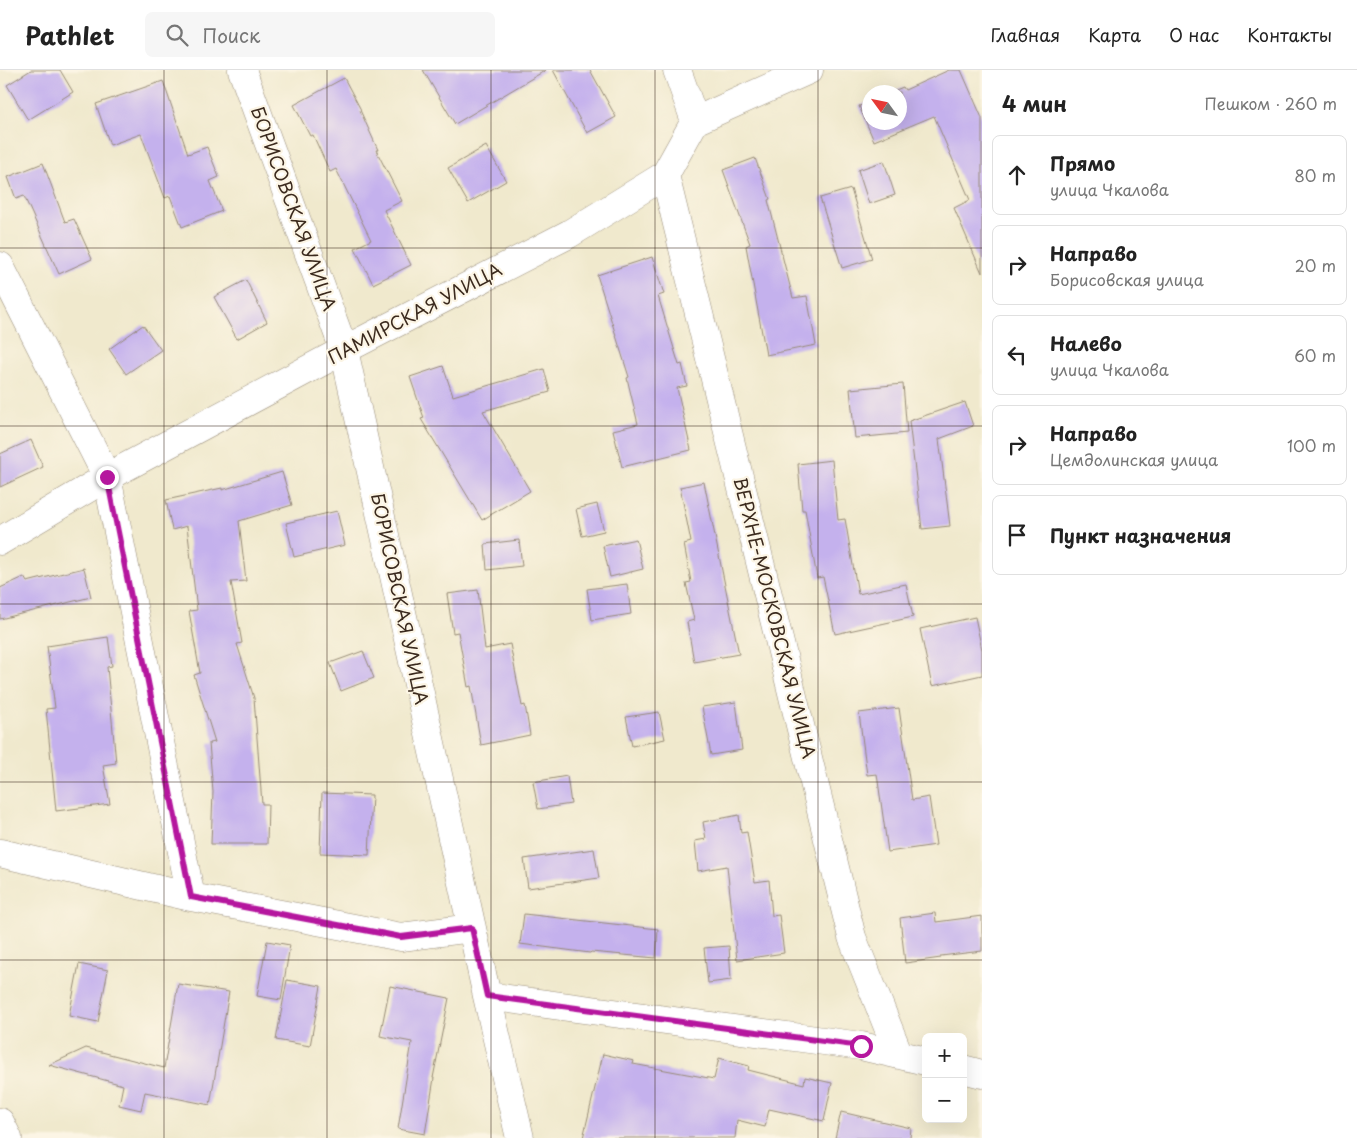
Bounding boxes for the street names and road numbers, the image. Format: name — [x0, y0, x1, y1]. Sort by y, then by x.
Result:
street label: БОРИСОВСКАЯ УЛИЦА — [245, 103, 344, 315]
street label: ПАМИРСКАЯ УЛИЦА — [322, 255, 506, 370]
street label: ВЕРХНЕ-МОСКОВСКАЯ УЛИЦА — [727, 474, 824, 761]
street label: БОРИСОВСКАЯ УЛИЦА — [365, 491, 436, 707]

